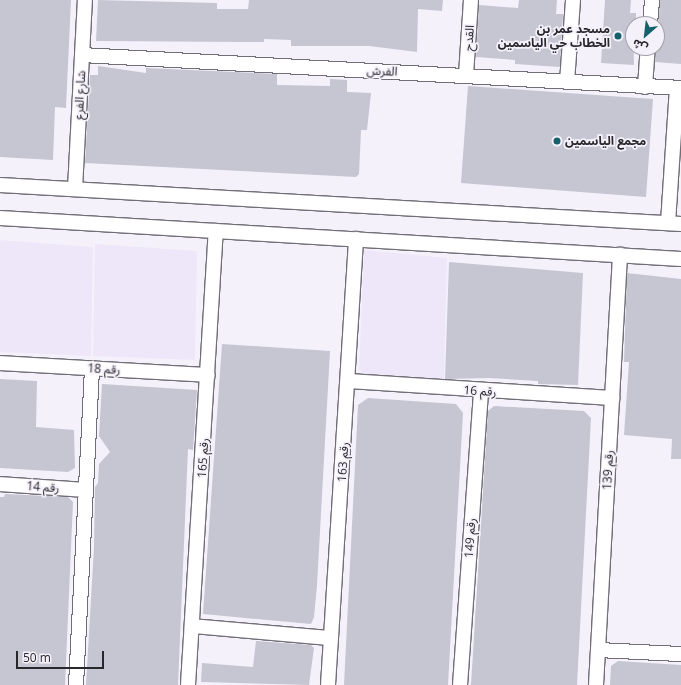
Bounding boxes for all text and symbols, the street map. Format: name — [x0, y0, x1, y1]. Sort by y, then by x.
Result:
north arrow — [625, 16, 665, 56]
place label: مسجد عمر بن الخطاب حي الياسمين — [498, 22, 610, 50]
street label: القدح — [461, 25, 477, 51]
marker: مسجد عمر بن الخطاب حي الياسمين — [613, 31, 623, 41]
text: ش — [629, 36, 650, 56]
street label: الفرش — [366, 63, 398, 79]
street label: شارع الفرع — [72, 70, 88, 120]
place label: مجمع الياسمين — [565, 134, 646, 148]
marker: مجمع الياسمين — [552, 136, 562, 146]
street label: رقم 18 — [87, 361, 121, 377]
street label: رقم 16 — [463, 383, 497, 399]
street label: رقم 165 — [194, 438, 212, 478]
street label: رقم 163 — [334, 442, 352, 482]
street label: رقم 139 — [600, 450, 616, 490]
street label: رقم 14 — [26, 479, 60, 495]
street label: رقم 149 — [461, 518, 479, 558]
scale bar — [18, 643, 106, 669]
text: 50 m — [23, 649, 51, 666]

